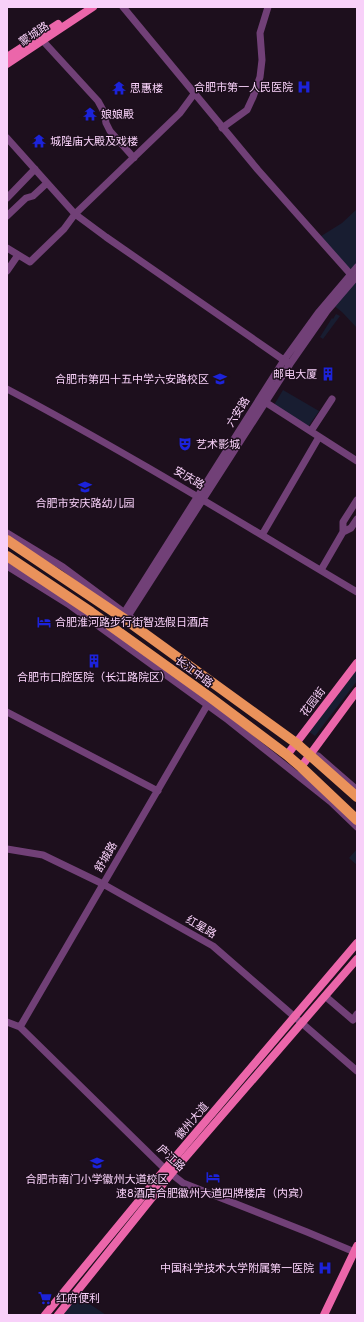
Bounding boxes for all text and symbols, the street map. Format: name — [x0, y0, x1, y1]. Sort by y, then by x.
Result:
street label: 蒙城路 — [17, 19, 51, 49]
hospital icon: 合肥市第一人民医院 — [296, 79, 312, 95]
temple icon: 思惠楼 — [111, 80, 127, 96]
place label: 合肥市第一人民医院 — [194, 81, 293, 94]
place label: 思惠楼 — [130, 82, 163, 95]
temple icon: 娘娘殿 — [82, 106, 98, 122]
place label: 娘娘殿 — [101, 108, 134, 121]
temple icon: 城隍庙大殿及戏楼 — [31, 133, 47, 149]
place label: 城隍庙大殿及戏楼 — [50, 135, 138, 148]
building icon: 邮电大厦 — [320, 366, 336, 382]
place label: 邮电大厦 — [273, 368, 317, 381]
school or university icon: 合肥市第四十五中学六安路校区 — [212, 371, 228, 387]
place label: 合肥市第四十五中学六安路校区 — [55, 373, 209, 386]
street label: 六安路 — [224, 395, 252, 429]
theatre icon: 艺术影城 — [177, 436, 193, 452]
place label: 艺术影城 — [196, 438, 240, 451]
street label: 安庆路 — [171, 464, 207, 492]
school or university icon: 合肥市安庆路幼儿园 — [77, 479, 93, 495]
place label: 合肥市安庆路幼儿园 — [36, 497, 135, 510]
hotel icon: 合肥淮河路步行街智选假日酒店 — [36, 614, 52, 630]
place label: 合肥淮河路步行街智选假日酒店 — [55, 616, 209, 629]
building icon: 合肥市口腔医院（长江路院区） — [86, 653, 102, 669]
street label: 长江中路 — [172, 654, 216, 690]
place label: 合肥市口腔医院（长江路院区） — [17, 671, 171, 684]
street label: 花园街 — [298, 685, 328, 719]
street label: 舒城路 — [92, 839, 120, 875]
street label: 红星路 — [183, 913, 219, 941]
street label: 徽州大道 — [173, 1100, 211, 1142]
street label: 庐江路 — [154, 1142, 188, 1174]
school or university icon: 合肥市南门小学徽州大道校区 — [89, 1155, 105, 1171]
hotel icon: 速8酒店合肥徽州大道四牌楼店（内宾） — [205, 1169, 221, 1185]
place label: 合肥市南门小学徽州大道校区 — [26, 1173, 169, 1186]
place label: 速8酒店合肥徽州大道四牌楼店（内宾） — [116, 1187, 310, 1200]
hospital icon: 中国科学技术大学附属第一医院 — [317, 1260, 333, 1276]
place label: 中国科学技术大学附属第一医院 — [160, 1262, 314, 1275]
supermarket icon: 红府便利 — [37, 1290, 53, 1306]
place label: 红府便利 — [56, 1292, 100, 1305]

